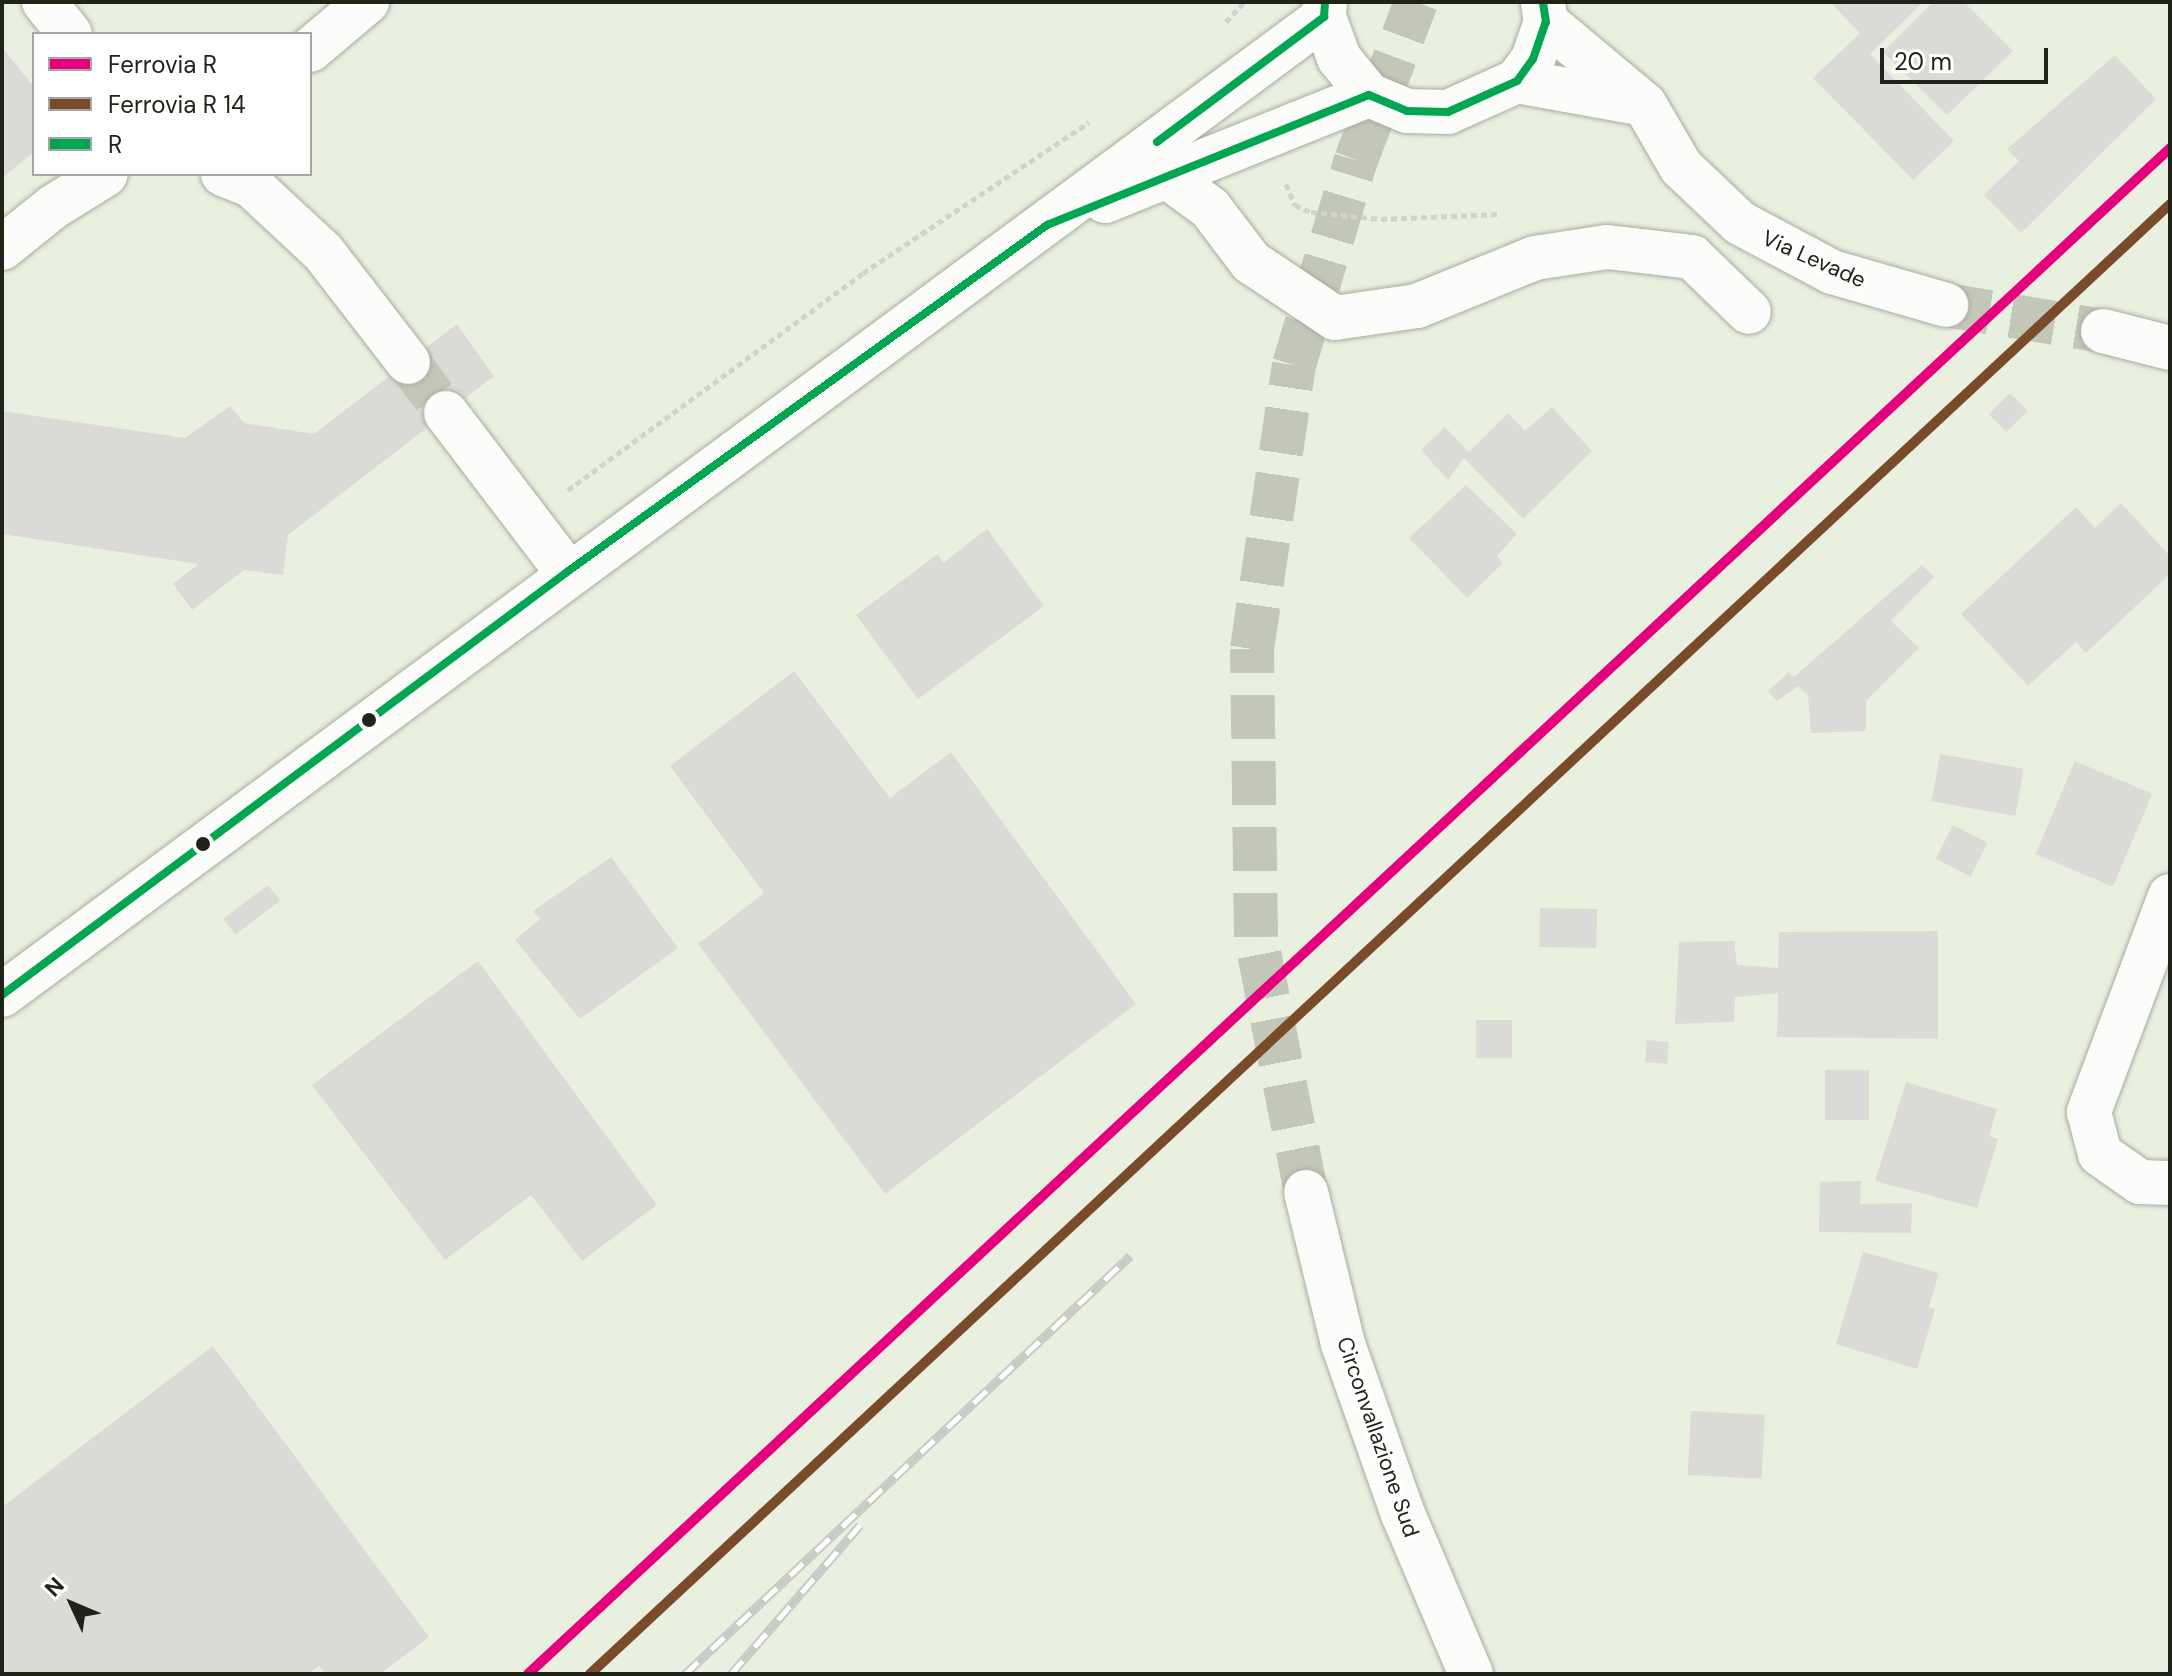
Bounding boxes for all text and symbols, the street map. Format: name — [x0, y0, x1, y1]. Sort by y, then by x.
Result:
legend — [32, 32, 312, 176]
scale bar — [1884, 32, 2052, 82]
text: 20 m — [1894, 46, 1952, 77]
text: Ferrovia R — [108, 49, 217, 80]
text: Ferrovia R 14 — [108, 89, 245, 120]
text: R — [108, 129, 122, 160]
street label: Via Levade — [1758, 225, 1870, 293]
unlabelled marker — [361, 712, 377, 728]
unlabelled marker — [195, 836, 211, 852]
street label: Circonvallazione Sud — [1331, 1333, 1425, 1541]
north arrow — [32, 1564, 112, 1644]
text: N — [38, 1571, 70, 1603]

